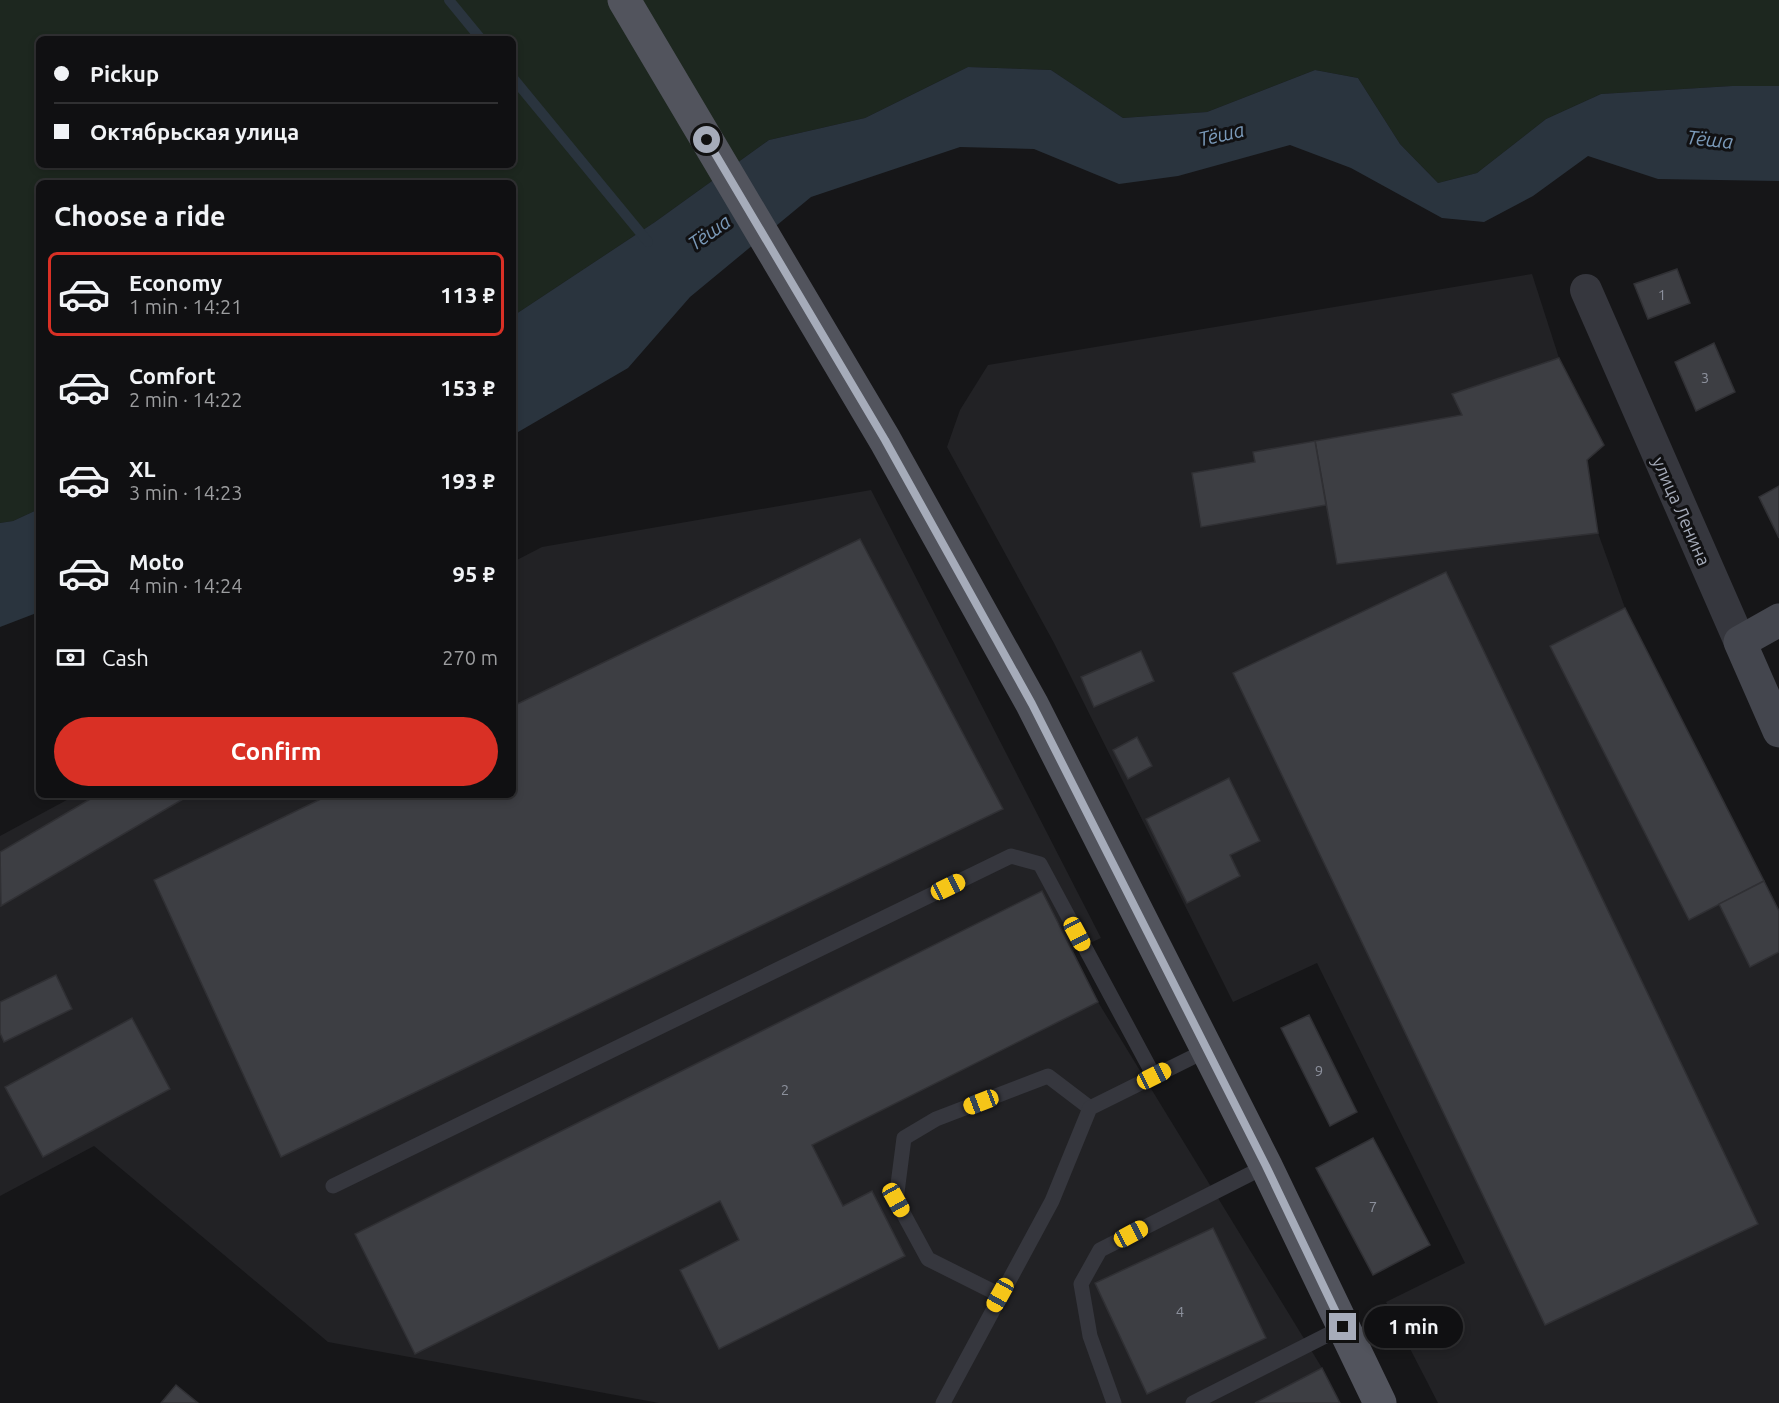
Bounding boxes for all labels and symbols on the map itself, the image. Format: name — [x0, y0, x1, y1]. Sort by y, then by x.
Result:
water label: Тёша — [1196, 117, 1247, 150]
water label: Тёша — [1686, 125, 1735, 153]
route start — [693, 126, 720, 153]
water label: Тёша — [683, 209, 735, 255]
house number: 1 — [1658, 286, 1666, 303]
house number: 3 — [1701, 369, 1709, 386]
street label: улица Ленина — [1649, 454, 1715, 568]
car — [928, 871, 968, 903]
car — [1061, 914, 1093, 954]
car — [1134, 1060, 1174, 1092]
house number: 9 — [1315, 1062, 1323, 1079]
house number: 2 — [781, 1081, 789, 1098]
car — [961, 1087, 1001, 1117]
car — [879, 1180, 913, 1220]
house number: 7 — [1369, 1198, 1377, 1215]
car — [1111, 1218, 1151, 1250]
car — [983, 1275, 1017, 1315]
house number: 4 — [1176, 1303, 1184, 1320]
callout: 1 min — [1364, 1306, 1463, 1348]
route end — [1329, 1313, 1356, 1340]

